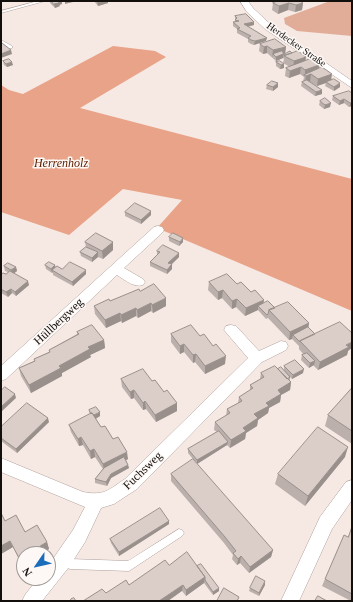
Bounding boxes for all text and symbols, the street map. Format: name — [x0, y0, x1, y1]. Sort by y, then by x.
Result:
street label: Herdecker Straße — [264, 20, 328, 70]
park label: Herrenholz — [34, 157, 88, 171]
street label: Hüllbergweg — [31, 295, 87, 349]
street label: Fuchsweg — [120, 449, 166, 493]
north arrow — [16, 546, 56, 586]
text: N — [20, 566, 34, 579]

